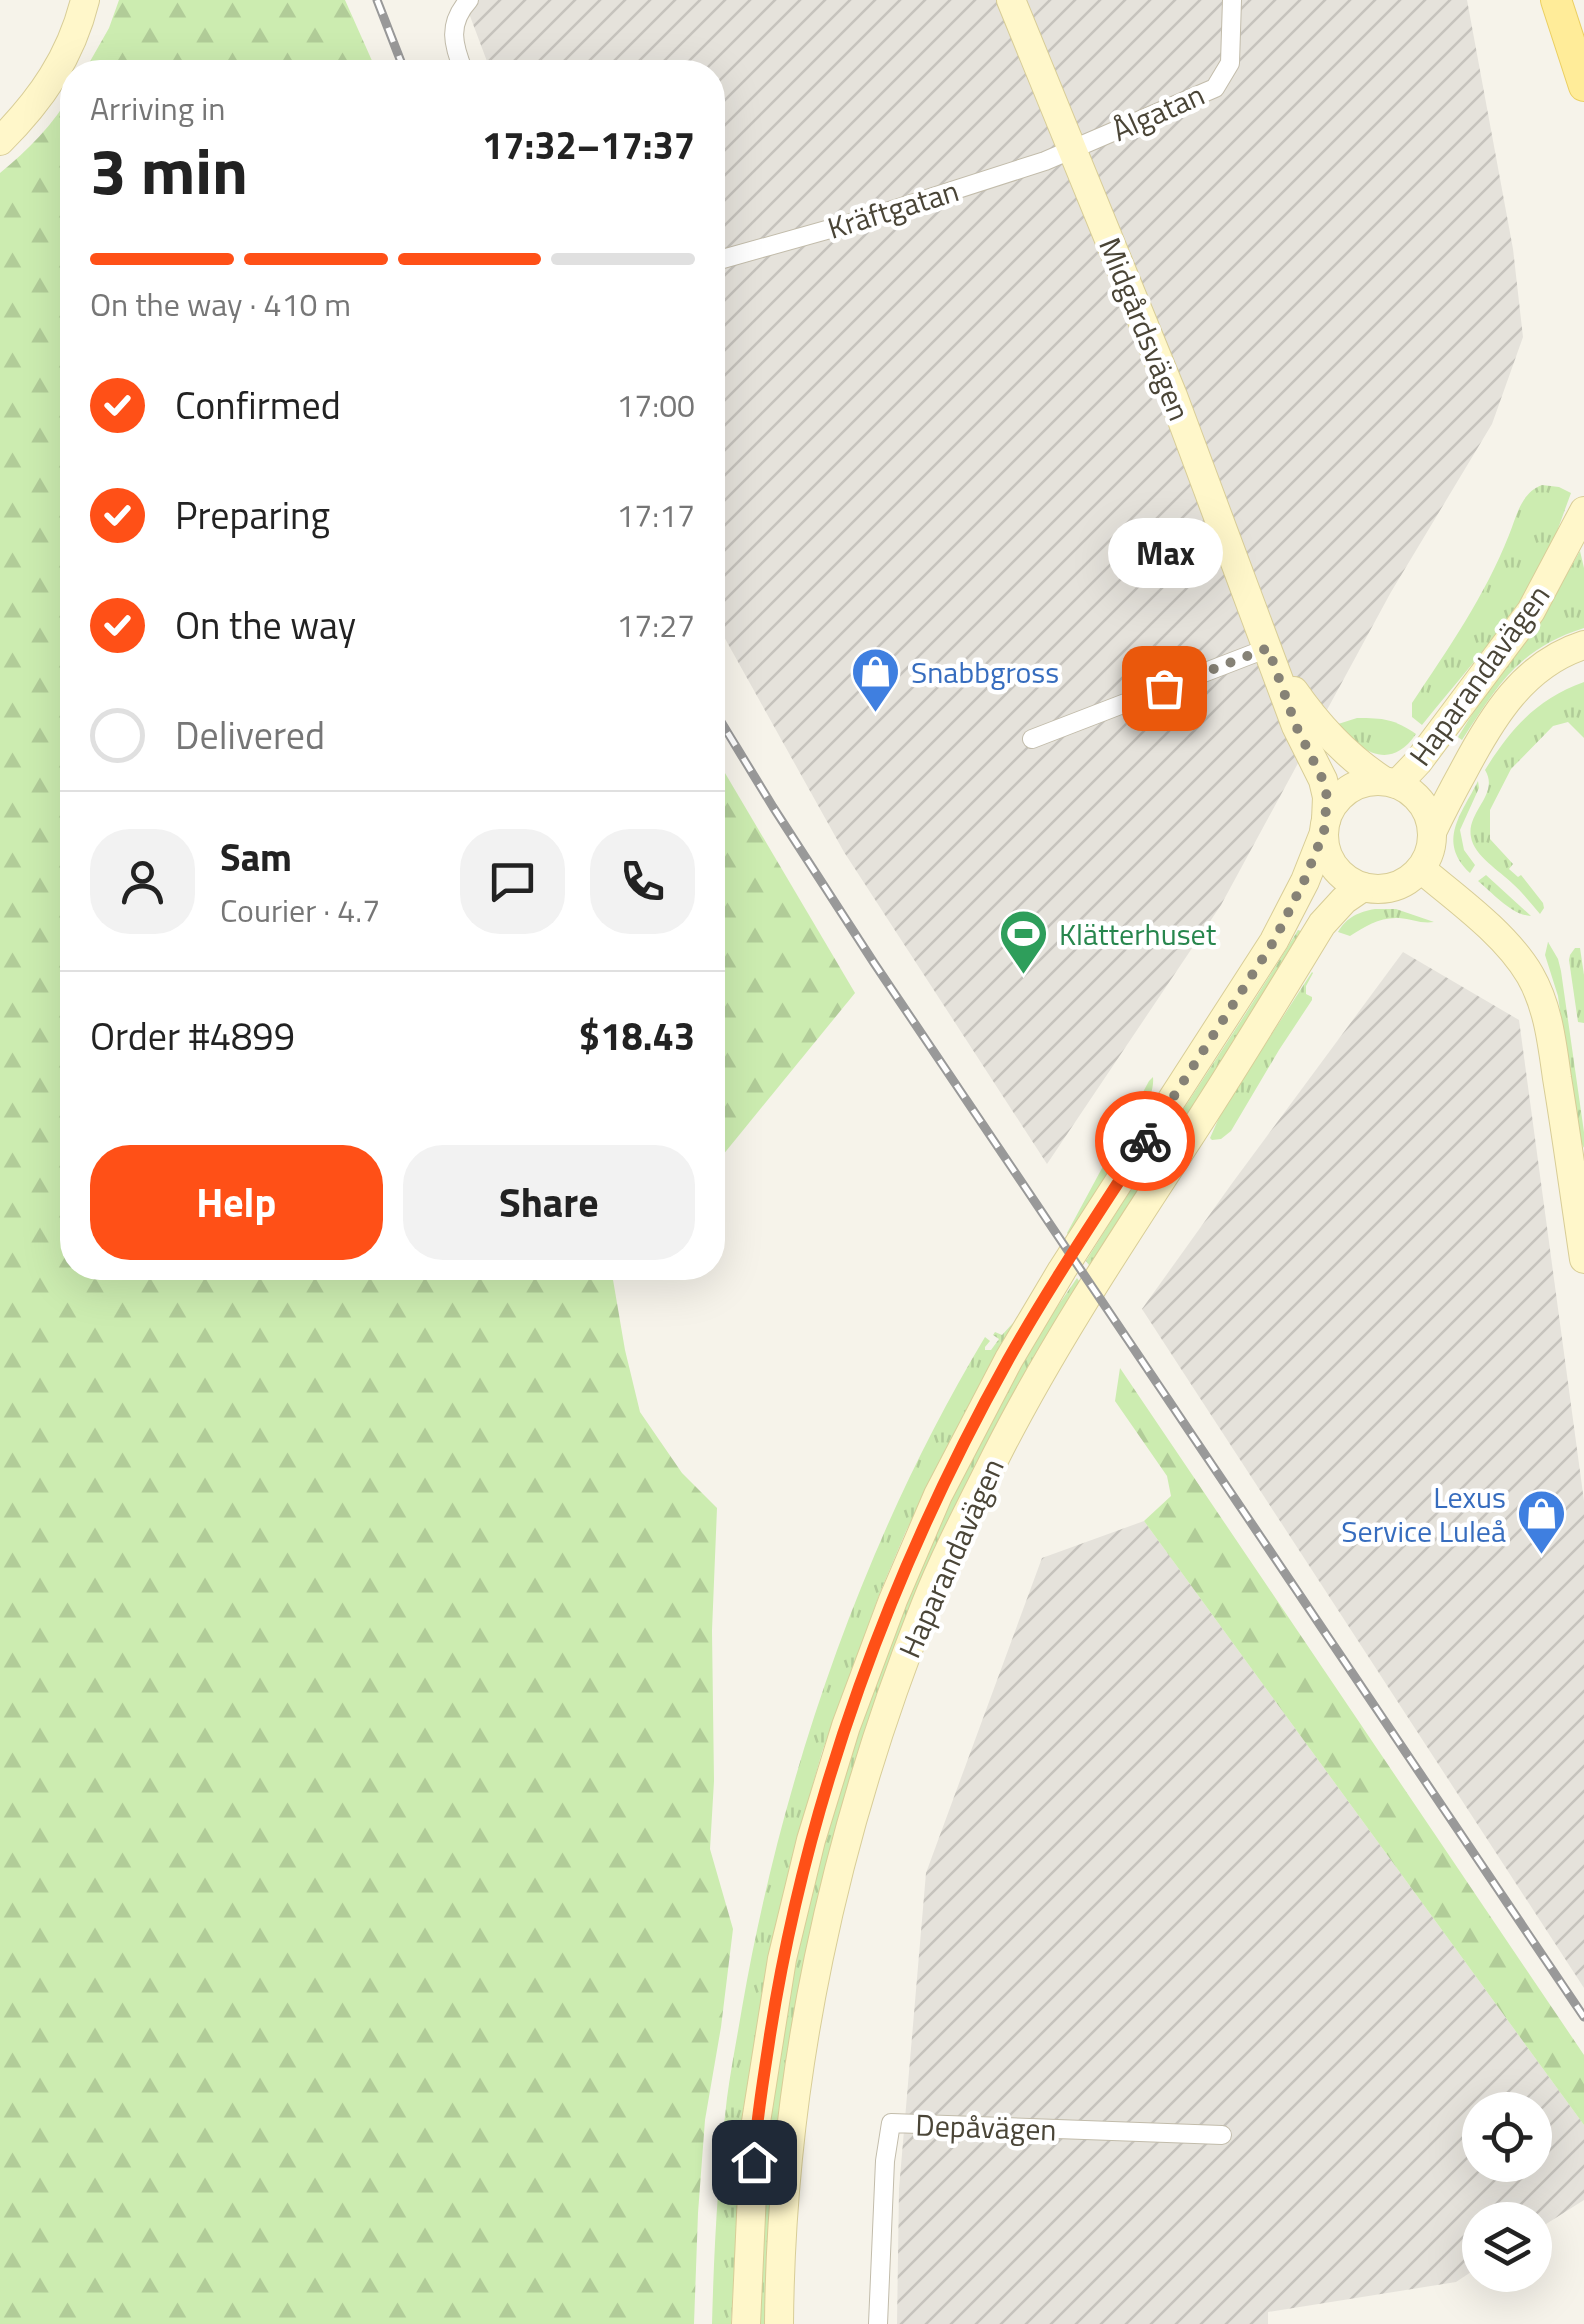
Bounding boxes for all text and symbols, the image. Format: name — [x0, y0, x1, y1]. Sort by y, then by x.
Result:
street label: Ålgatan — [1104, 71, 1212, 153]
text: Arriving in — [90, 84, 226, 132]
text: 17:32–17:37 — [482, 116, 695, 174]
text: 3 min — [90, 120, 248, 219]
street label: Kräftgatan — [822, 167, 964, 251]
street label: Midgårdsvägen — [1087, 231, 1203, 427]
text: On the way · 410 m — [90, 280, 351, 328]
text: Confirmed — [175, 376, 341, 434]
icon: check — [90, 378, 145, 433]
text: 17:00 — [616, 381, 695, 429]
text: Preparing — [175, 486, 330, 544]
icon: check — [90, 488, 145, 543]
text: 17:17 — [616, 491, 695, 539]
callout: Max — [1106, 518, 1222, 588]
text: Max — [1136, 529, 1195, 577]
street label: Haparandavägen — [1397, 575, 1561, 775]
text: On the way — [175, 596, 356, 654]
icon: check — [90, 598, 145, 653]
text: 17:27 — [616, 601, 695, 649]
shop icon: Snabbgross — [850, 646, 902, 714]
pin — [1122, 646, 1207, 731]
place label: Snabbgross — [911, 649, 1059, 695]
icon: bag — [1137, 661, 1192, 716]
text: Delivered — [175, 706, 325, 764]
text: Sam — [220, 828, 292, 886]
button: person — [90, 829, 195, 934]
button: chat — [460, 829, 565, 934]
button: phone — [590, 829, 695, 934]
text: Courier · 4.7 — [220, 886, 380, 934]
sports icon: Klätterhuset — [998, 908, 1050, 976]
place label: Klätterhuset — [1059, 911, 1217, 957]
text: Order #4899 — [90, 1007, 295, 1065]
text: $18.43 — [579, 1007, 695, 1065]
courier — [1095, 1091, 1195, 1191]
icon: bike — [1118, 1114, 1173, 1169]
button: Help — [90, 1145, 383, 1260]
button: Share — [403, 1145, 695, 1260]
street label: Haparandavägen — [886, 1451, 1016, 1665]
place label: Lexus Service Luleå — [1341, 1474, 1506, 1554]
shop icon: Lexus Service Luleå — [1515, 1488, 1567, 1556]
map controls — [1462, 2092, 1552, 2292]
button: locate — [1462, 2092, 1552, 2182]
street label: Depåvägen — [915, 2102, 1057, 2152]
pin — [712, 2120, 797, 2205]
icon: home — [727, 2135, 782, 2190]
button: layers — [1462, 2202, 1552, 2292]

